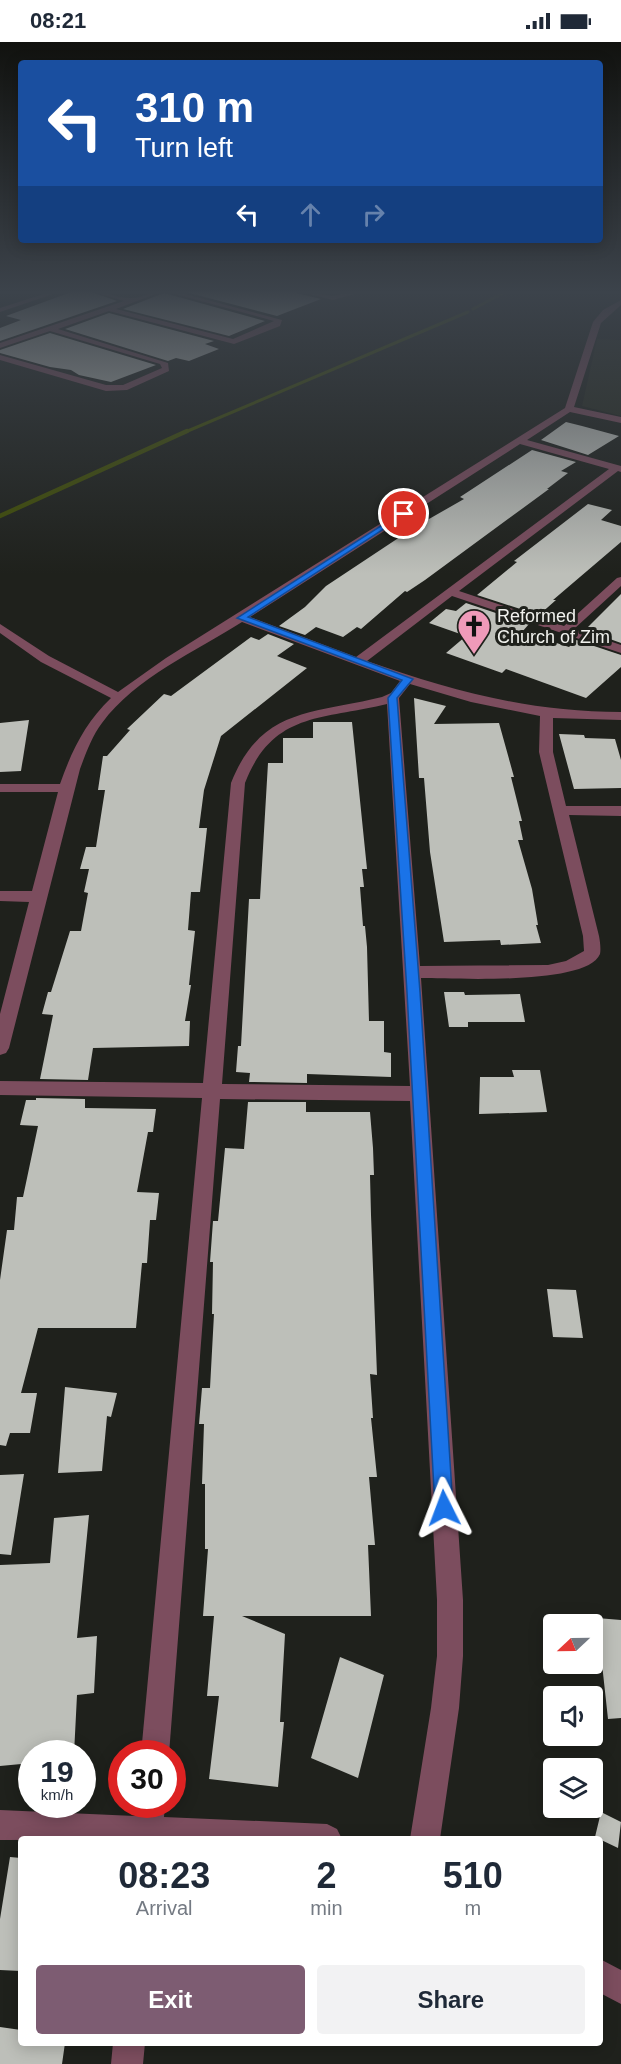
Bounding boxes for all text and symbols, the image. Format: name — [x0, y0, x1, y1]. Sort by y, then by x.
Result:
text: 08:21 — [30, 8, 86, 33]
icon: left — [36, 84, 114, 162]
text: 310 m — [135, 84, 254, 131]
text: Turn left — [135, 133, 233, 163]
icon: left — [231, 198, 264, 231]
icon: ahead — [294, 198, 327, 231]
icon: right — [357, 198, 390, 231]
pin — [378, 488, 429, 539]
icon: arrive — [387, 497, 420, 530]
place label: Reformed Church of Zim — [497, 606, 610, 647]
church icon: Reformed Church of Zim — [456, 608, 492, 655]
position arrow — [412, 1476, 476, 1540]
north arrow — [543, 1614, 603, 1674]
map controls — [543, 1614, 603, 1818]
button: sound — [543, 1686, 603, 1746]
speed limit sign: 30 — [108, 1740, 186, 1818]
text: 19 — [40, 1755, 74, 1788]
button: layers — [543, 1758, 603, 1818]
text: km/h — [41, 1786, 73, 1803]
text: 08:23 — [118, 1855, 210, 1896]
text: 2 — [316, 1855, 336, 1896]
text: 510 — [443, 1855, 503, 1896]
text: Arrival — [136, 1897, 193, 1919]
text: min — [310, 1897, 343, 1919]
text: m — [464, 1897, 481, 1919]
button: Exit — [36, 1965, 305, 2034]
button: Share — [317, 1965, 585, 2034]

